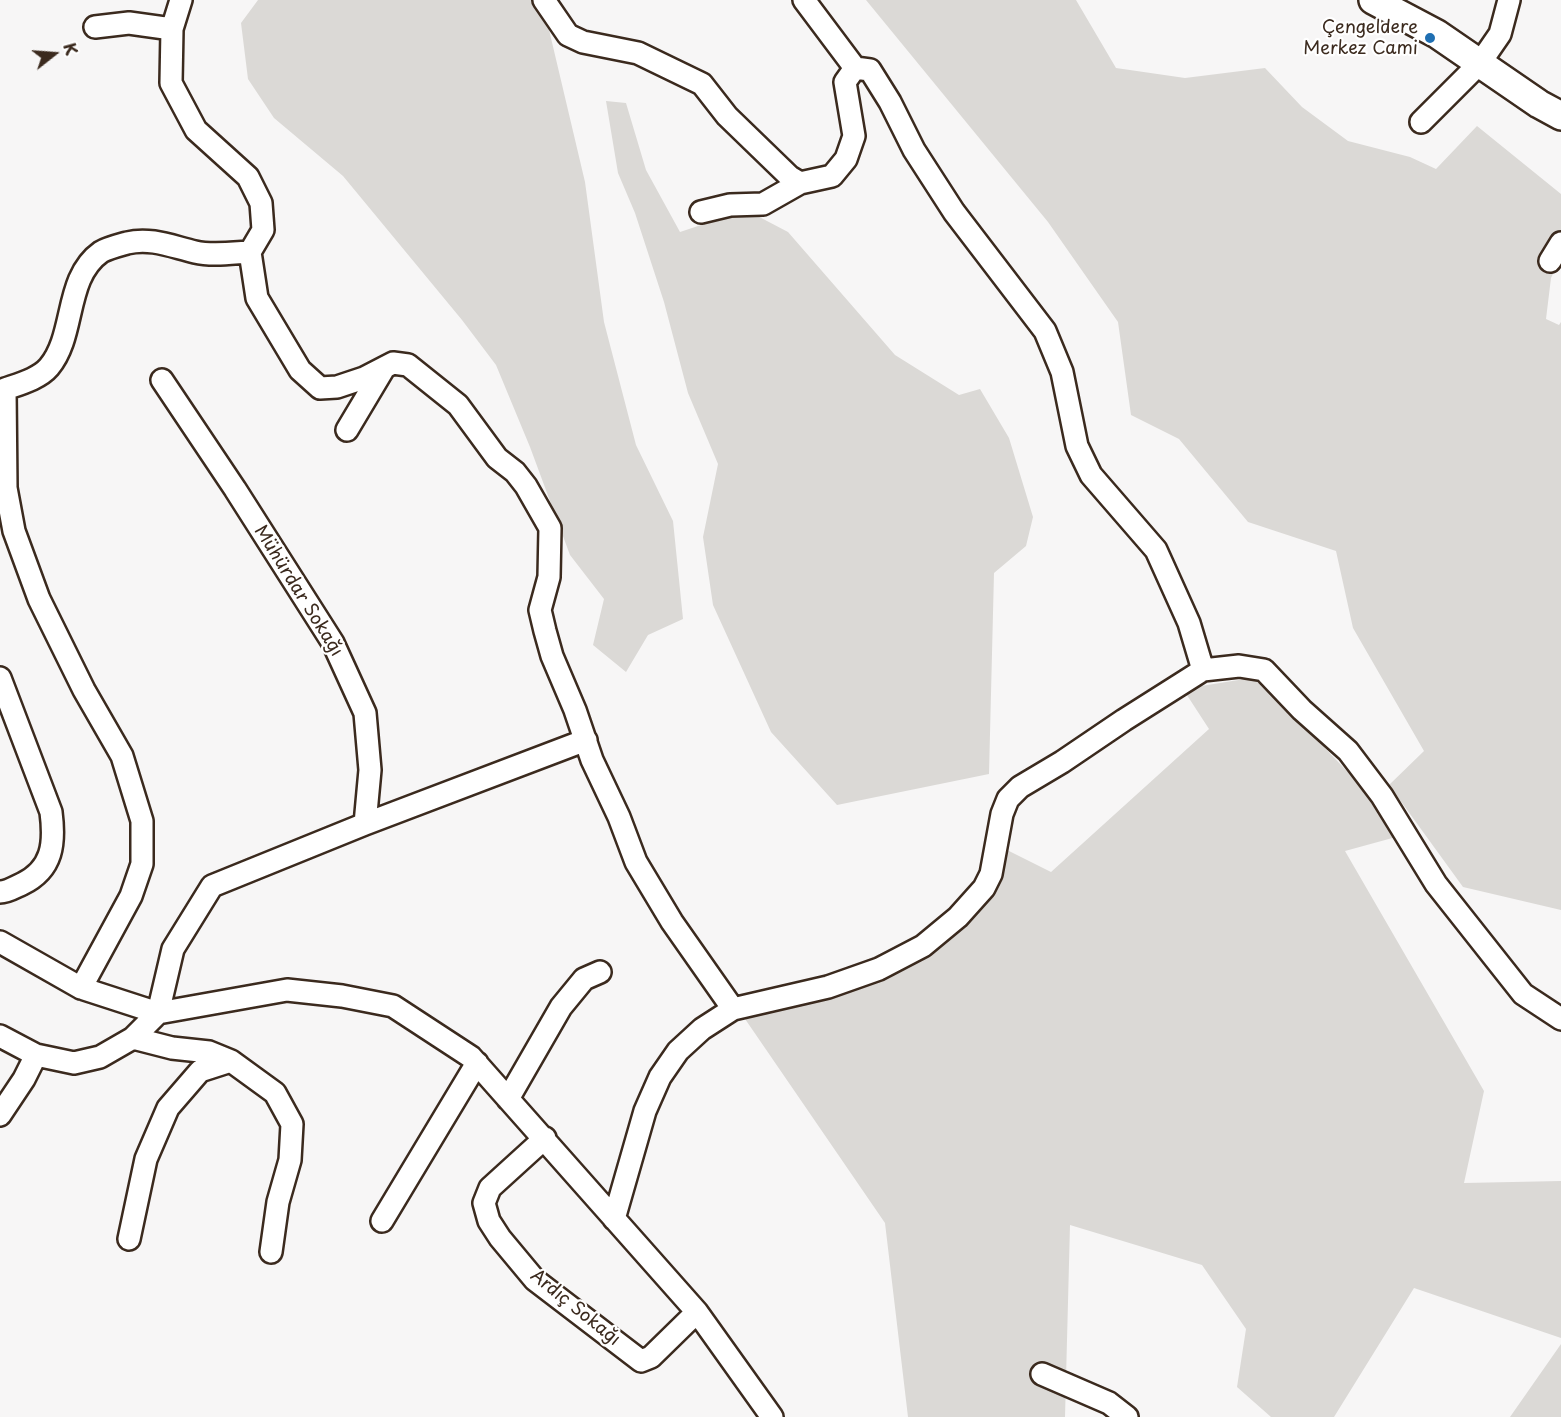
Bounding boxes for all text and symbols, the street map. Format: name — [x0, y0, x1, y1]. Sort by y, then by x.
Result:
place label: Çengeldere Merkez Cami — [1303, 17, 1418, 60]
north arrow — [24, 24, 84, 84]
marker: Çengeldere Merkez Cami — [1423, 31, 1437, 45]
text: K — [58, 40, 84, 58]
street label: Mühürdar Sokağı — [249, 522, 347, 660]
street label: Ardıç Sokağı — [526, 1265, 624, 1351]

